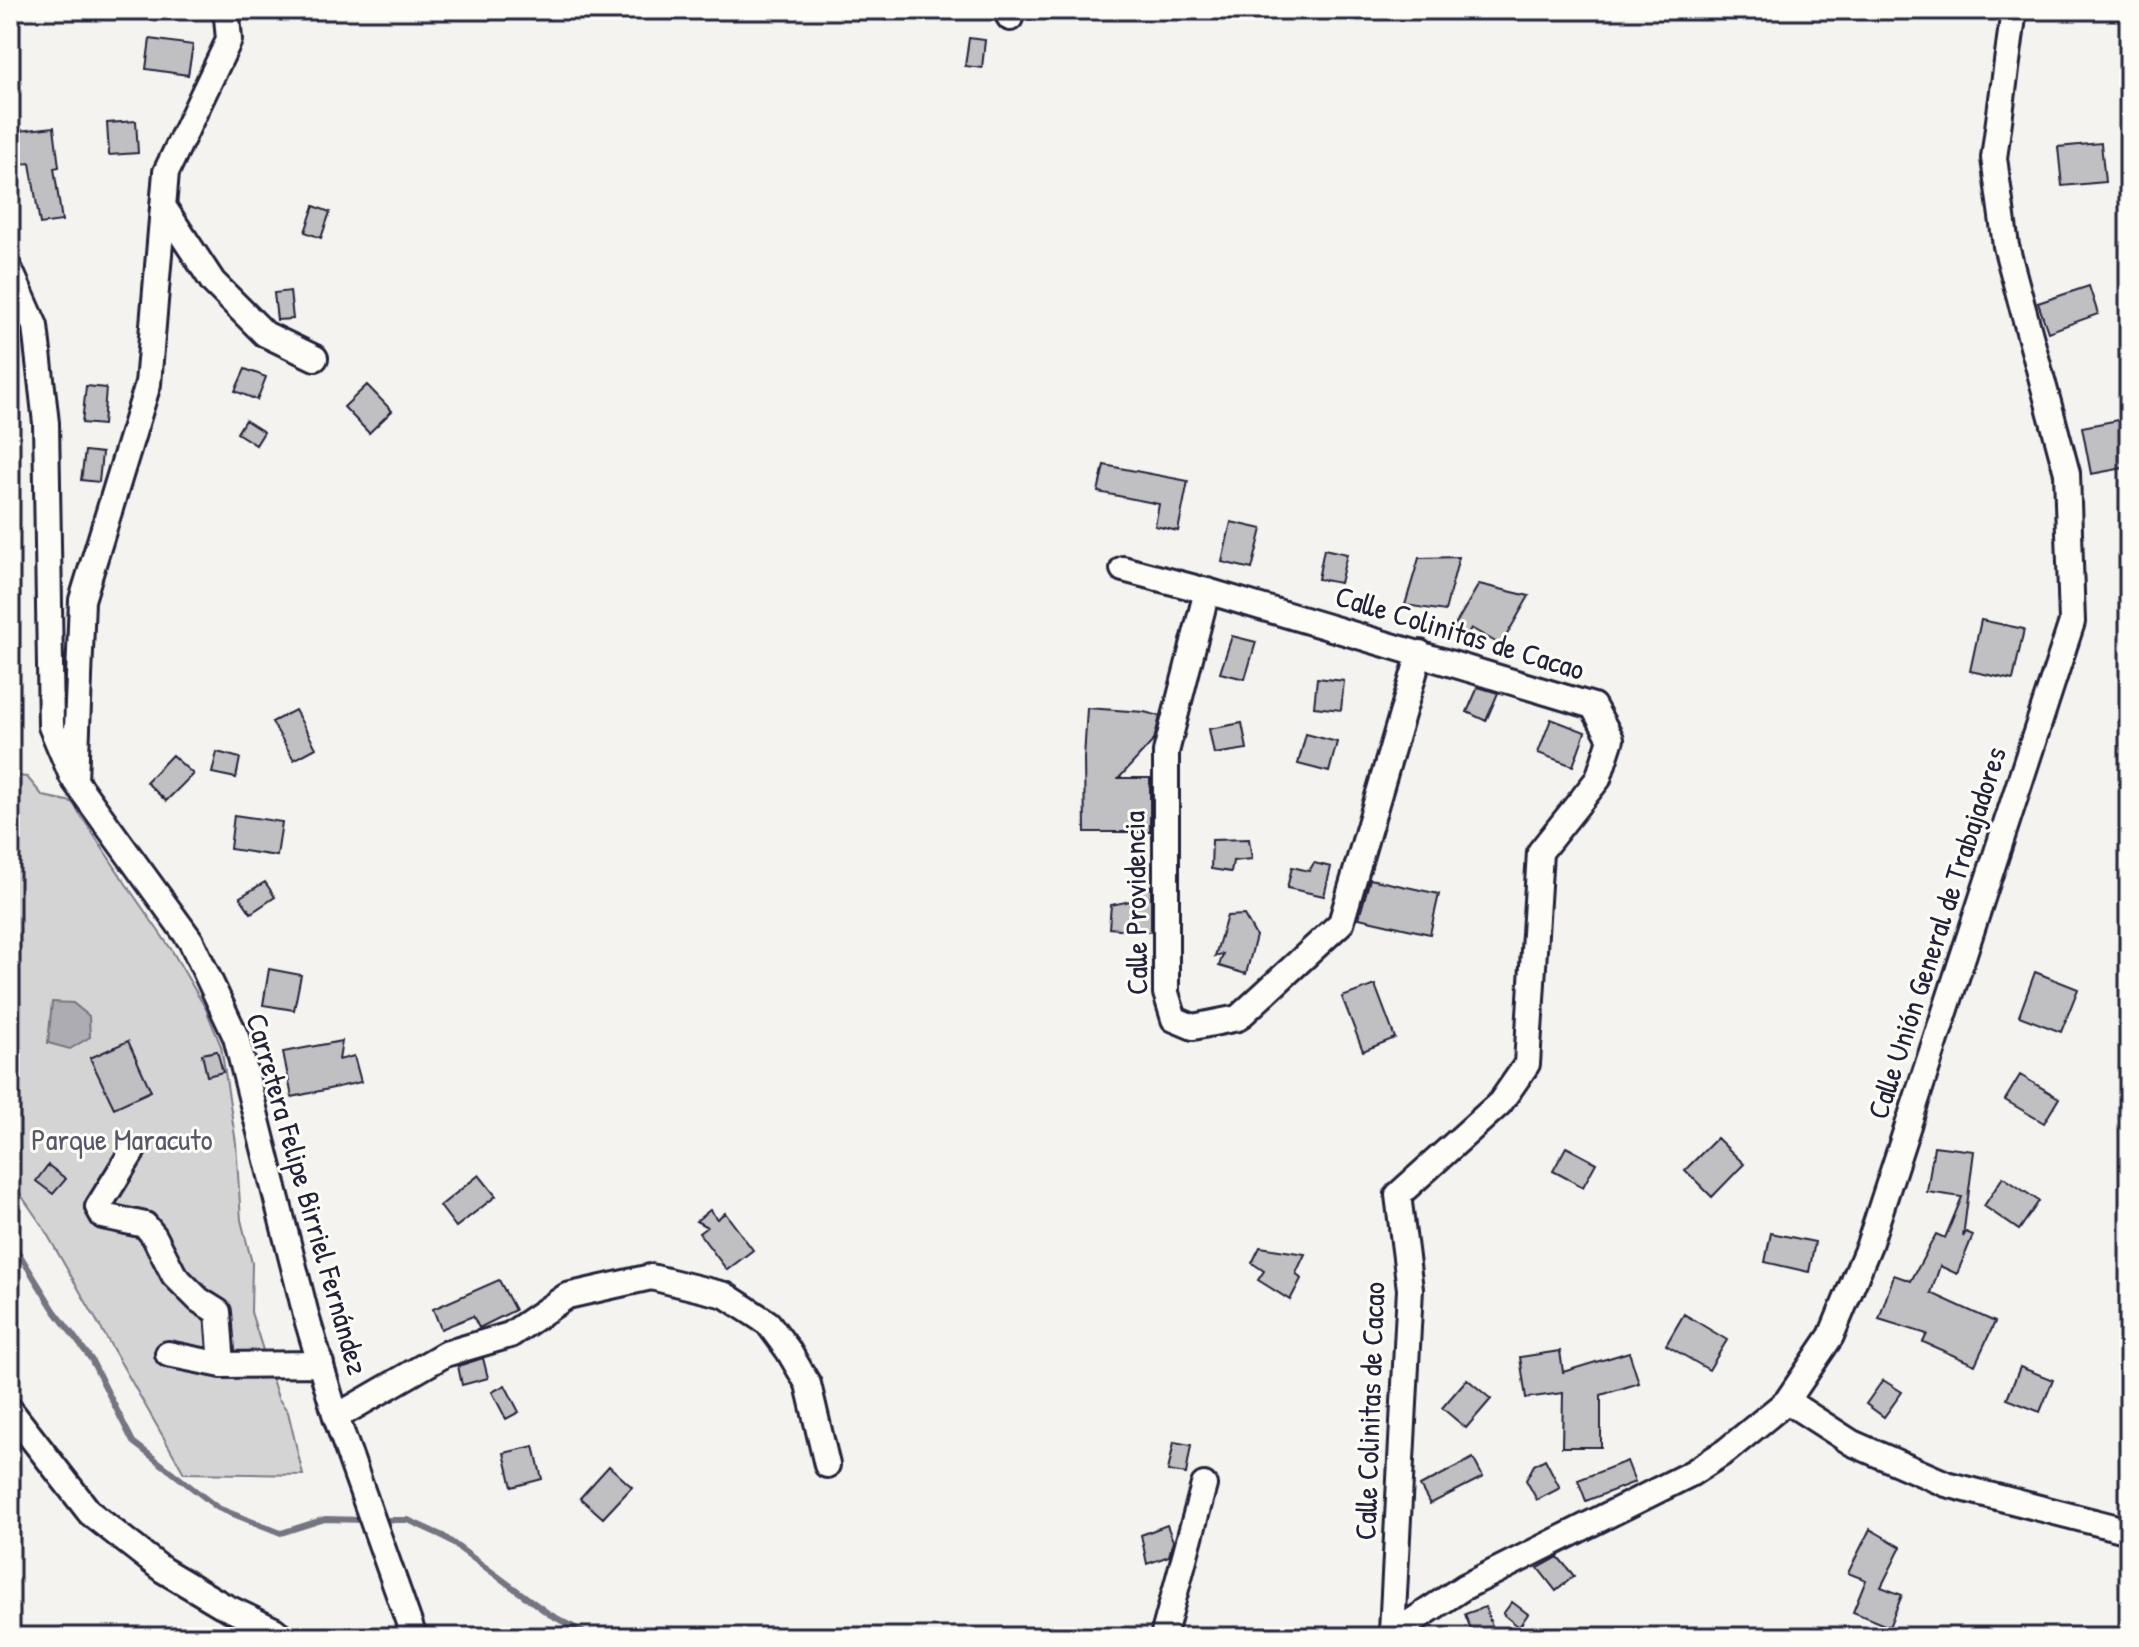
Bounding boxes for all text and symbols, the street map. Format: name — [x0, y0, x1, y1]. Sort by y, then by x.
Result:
street label: Calle Colinitas de Cacao — [1331, 575, 1590, 689]
street label: Calle Unión General de Trabajadores — [1857, 742, 2015, 1124]
street label: Calle Providencia — [1113, 810, 1157, 995]
street label: Carretera Felipe Birriel Fernández — [237, 1008, 379, 1379]
park label: Parque Maracuto — [31, 1119, 213, 1159]
street label: Calle Colinitas de Cacao — [1345, 1281, 1393, 1541]

